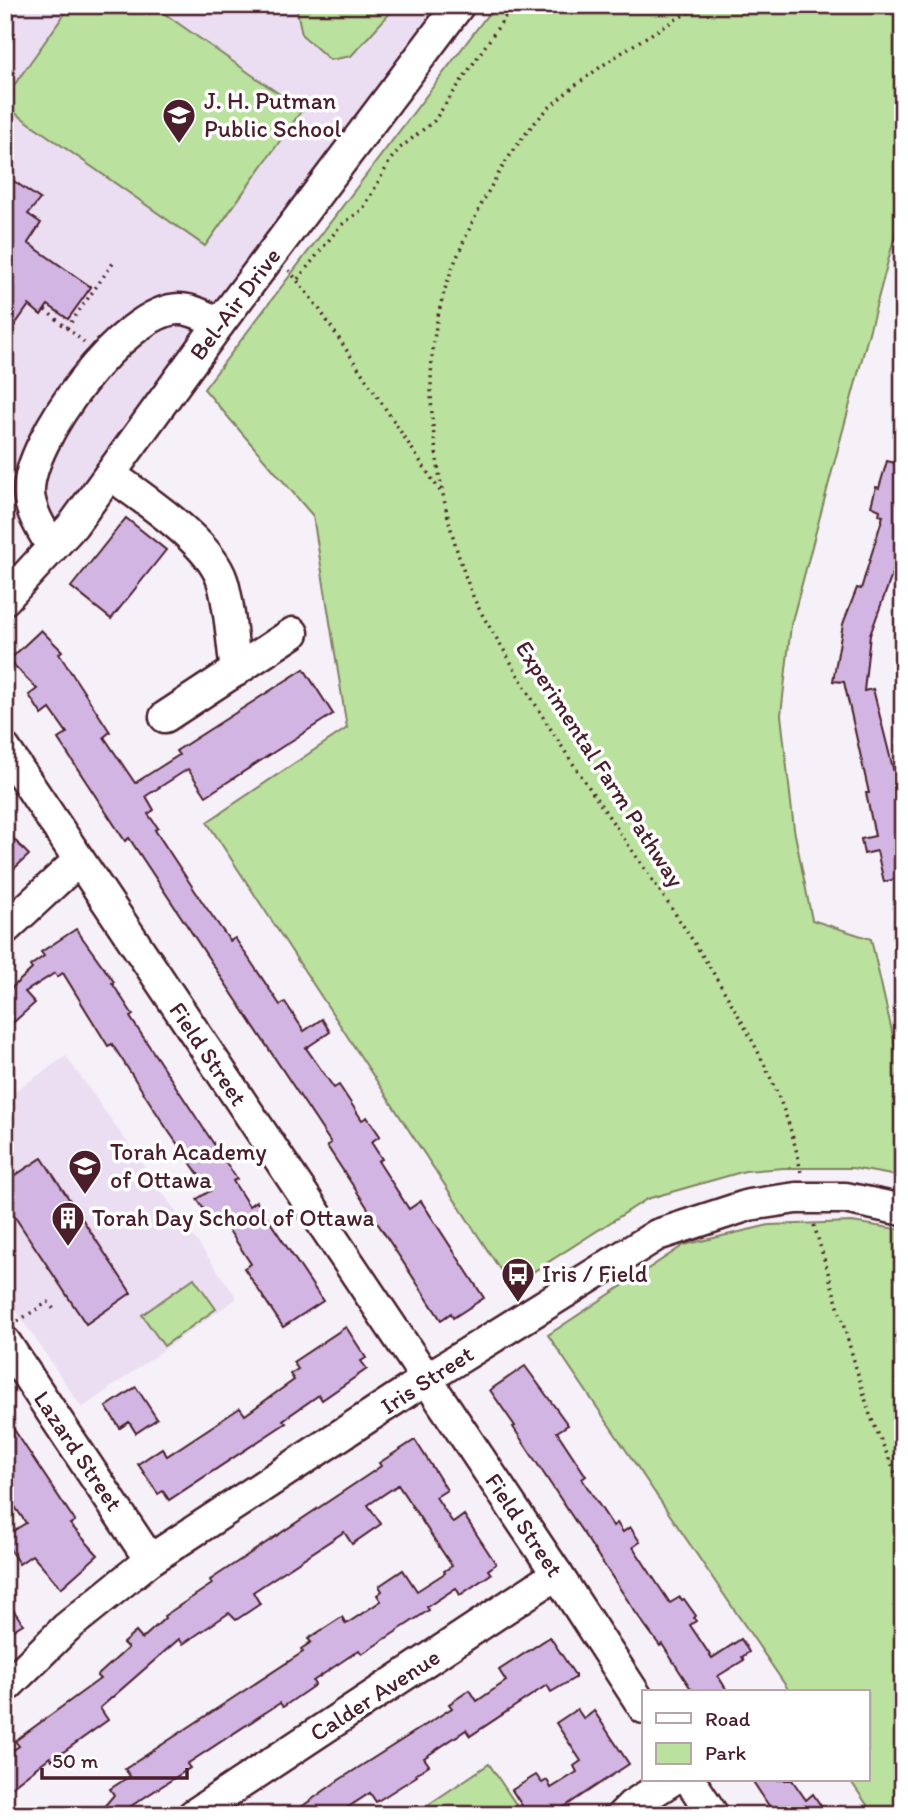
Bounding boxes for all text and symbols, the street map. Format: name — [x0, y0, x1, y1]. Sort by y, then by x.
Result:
place label: J. H. Putman Public School — [204, 86, 342, 143]
school or university icon: J. H. Putman Public School — [160, 96, 198, 145]
street label: Bel-Air Drive — [183, 242, 286, 366]
street label: Experimental Farm Pathway — [510, 635, 691, 892]
street label: Field Street — [163, 996, 254, 1111]
place label: Torah Academy of Ottawa — [110, 1137, 267, 1194]
school or university icon: Torah Academy of Ottawa — [66, 1147, 104, 1196]
building icon: Torah Day School of Ottawa — [49, 1199, 87, 1248]
place label: Torah Day School of Ottawa — [92, 1203, 374, 1232]
bus stop icon: Iris / Field — [499, 1255, 537, 1304]
place label: Iris / Field — [542, 1259, 648, 1288]
street label: Iris Street — [375, 1339, 479, 1420]
street label: Lazard Street — [28, 1385, 129, 1516]
street label: Field Street — [479, 1467, 570, 1582]
street label: Calder Avenue — [304, 1642, 445, 1747]
legend — [642, 1690, 870, 1782]
text: Road — [705, 1706, 751, 1731]
scale bar — [42, 1736, 187, 1780]
text: Park — [705, 1740, 747, 1765]
text: 50 m — [52, 1748, 99, 1773]

